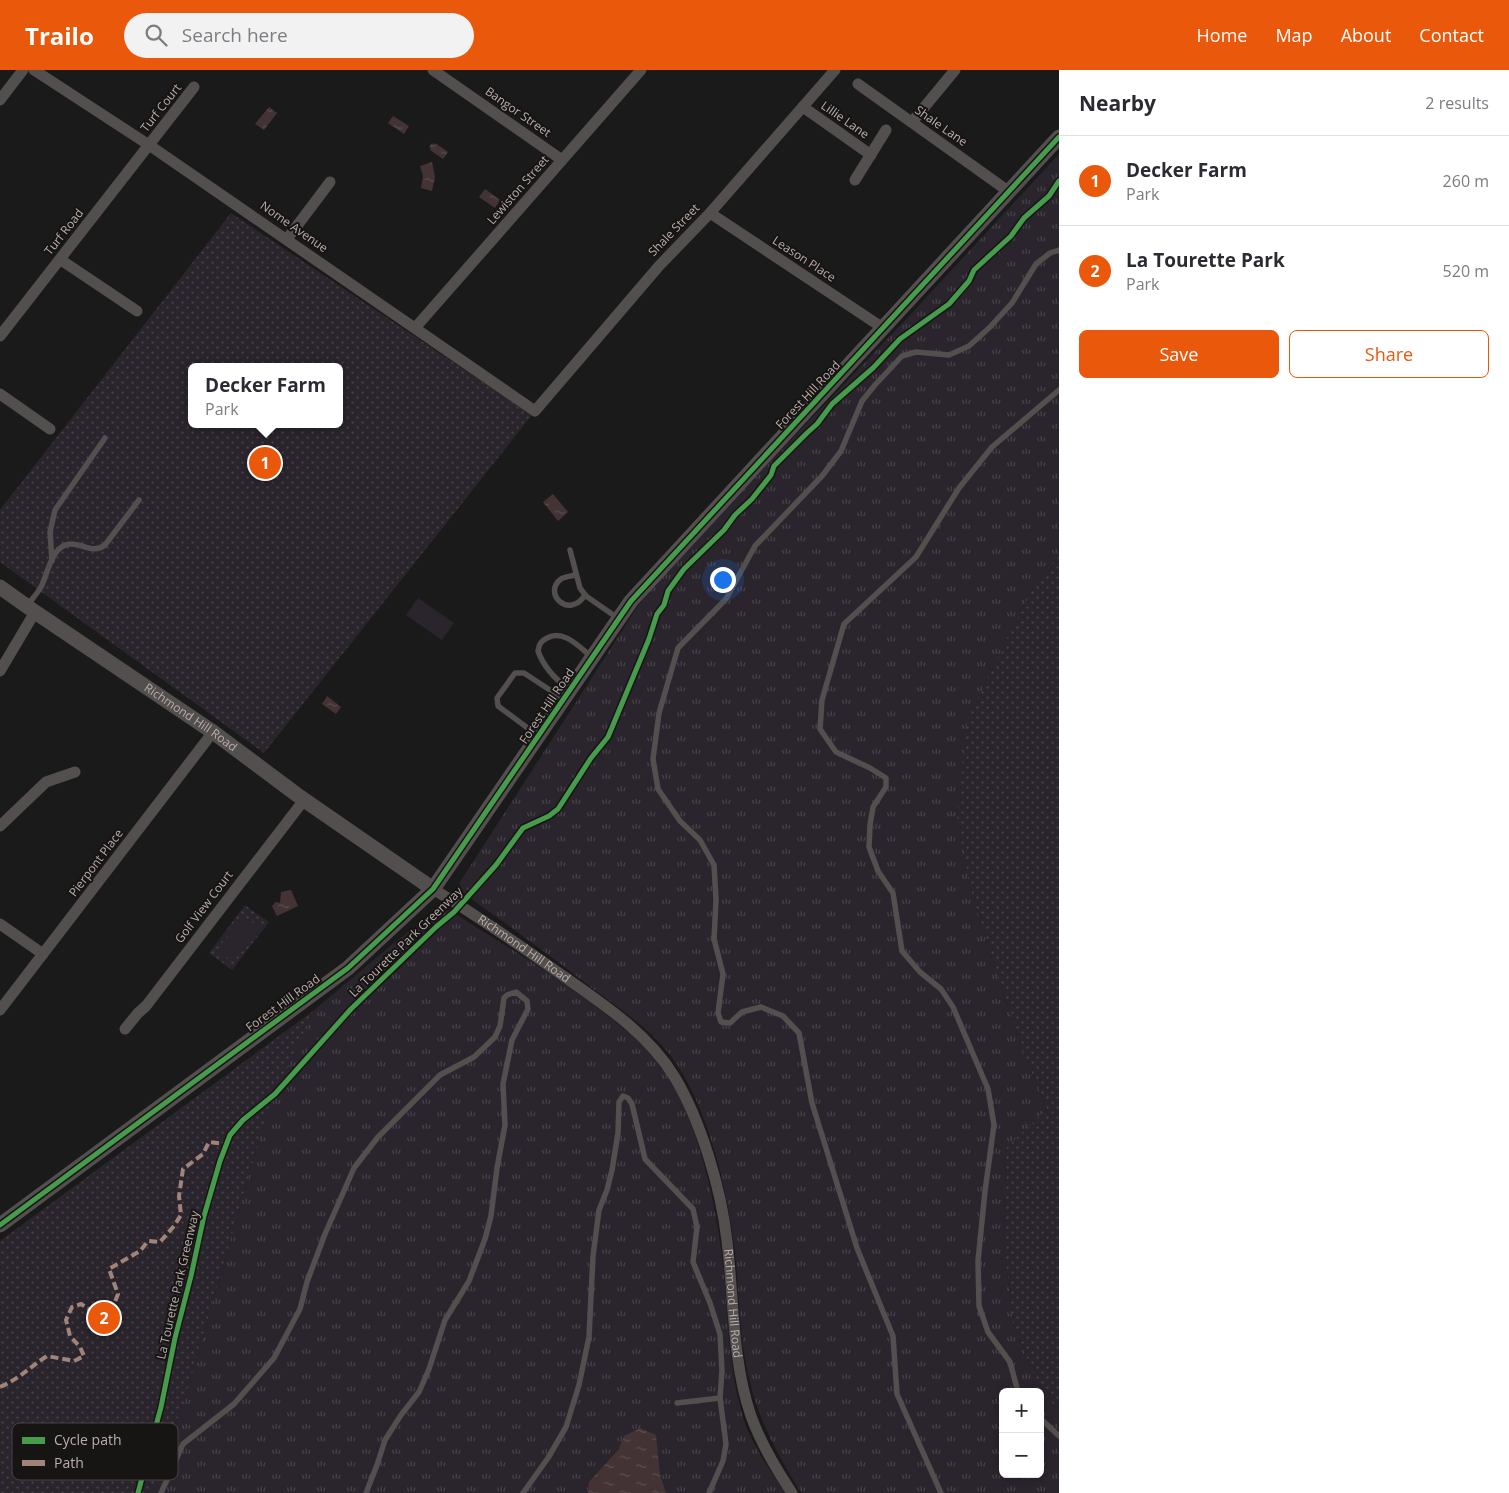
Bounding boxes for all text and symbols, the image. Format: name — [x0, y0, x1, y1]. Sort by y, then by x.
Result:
search box — [124, 13, 474, 58]
text: Trailo — [25, 19, 94, 52]
icon: search — [142, 21, 170, 49]
text: Search here — [182, 22, 288, 48]
text: Home — [1197, 23, 1247, 47]
text: Map — [1275, 23, 1313, 47]
text: About — [1341, 23, 1391, 47]
text: Contact — [1419, 23, 1484, 47]
street label: Turf Court — [136, 80, 185, 136]
street label: Bangor Street — [482, 83, 555, 141]
text: Nearby — [1079, 89, 1156, 117]
text: 2 results — [1425, 92, 1489, 114]
street label: Lillie Lane — [818, 97, 873, 143]
street label: Shale Lane — [912, 101, 971, 150]
street label: Lewiston Street — [483, 151, 552, 228]
text: Decker Farm — [1126, 157, 1247, 183]
text: 1 — [1090, 170, 1100, 192]
text: 260 m — [1443, 170, 1489, 192]
text: Park — [1126, 183, 1159, 205]
street label: Nome Avenue — [257, 197, 332, 256]
street label: Shale Street — [644, 200, 703, 260]
street label: Turf Road — [40, 205, 87, 258]
street label: Leason Place — [769, 232, 840, 286]
text: La Tourette Park — [1126, 247, 1285, 273]
text: 2 — [1090, 260, 1100, 282]
text: 520 m — [1443, 260, 1489, 282]
text: Park — [1126, 273, 1159, 295]
button: Save — [1079, 330, 1279, 378]
button: Share — [1289, 330, 1489, 378]
street label: Forest Hill Road — [771, 357, 844, 433]
popup — [188, 363, 343, 428]
text: Decker Farm — [205, 372, 326, 398]
text: Park — [205, 398, 239, 420]
pin: 1 — [249, 444, 281, 482]
your location — [710, 567, 736, 593]
street label: Forest Hill Road — [515, 665, 578, 747]
street label: Richmond Hill Road — [141, 679, 241, 755]
street label: Pierpont Place — [65, 825, 127, 900]
street label: Golf View Court — [171, 867, 237, 946]
street label: La Tourette Park Greenway — [345, 882, 467, 1001]
street label: Richmond Hill Road — [474, 910, 574, 987]
street label: Forest Hill Road — [242, 970, 323, 1035]
street label: La Tourette Park Greenway — [152, 1208, 203, 1361]
street label: Richmond Hill Road — [720, 1248, 747, 1359]
pin: 2 — [88, 1299, 120, 1337]
map controls — [999, 1388, 1044, 1478]
button: + — [999, 1388, 1044, 1433]
legend — [12, 1423, 178, 1480]
text: Cycle path — [54, 1430, 122, 1449]
button: − — [999, 1433, 1044, 1478]
text: Path — [54, 1453, 84, 1472]

